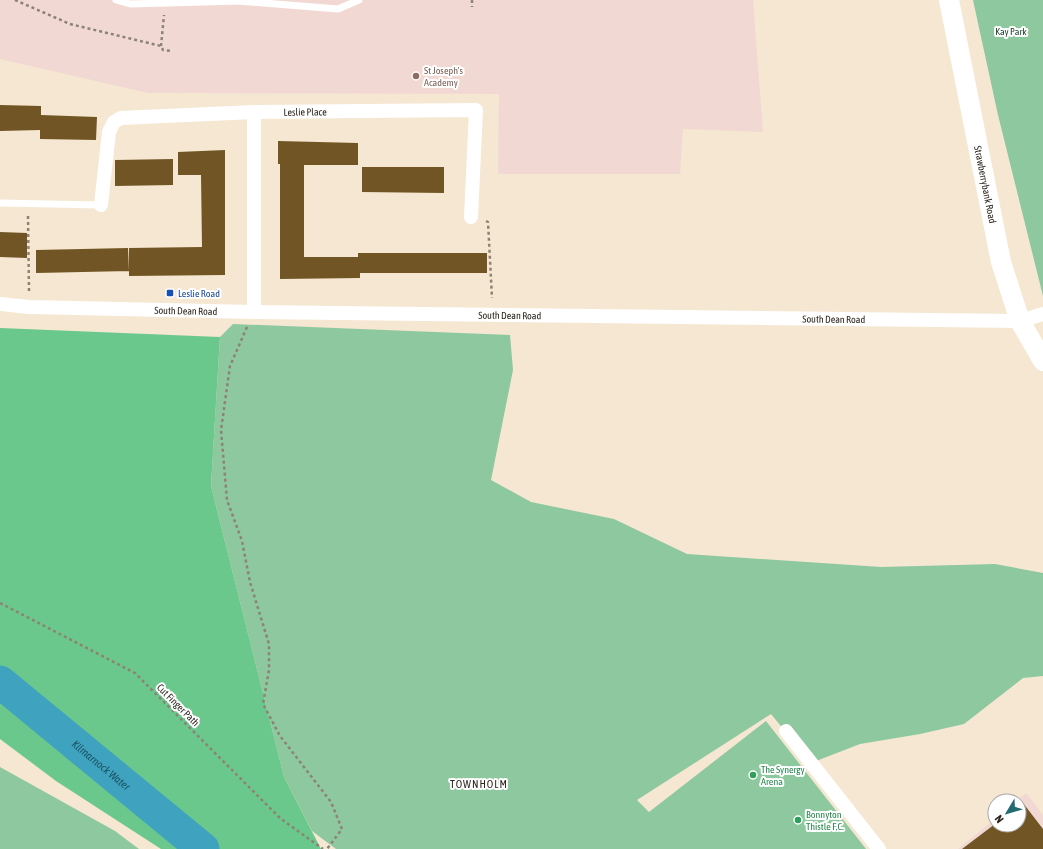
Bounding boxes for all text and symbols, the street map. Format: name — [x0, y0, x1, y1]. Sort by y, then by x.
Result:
park label: Kay Park — [995, 26, 1027, 37]
place label: St Joseph's Academy — [424, 65, 463, 88]
marker: St Joseph's Academy — [411, 71, 421, 81]
street label: Leslie Place — [283, 106, 327, 117]
street label: Strawberrybank Road — [973, 145, 999, 224]
marker: Leslie Road — [165, 288, 175, 298]
place label: Leslie Road — [178, 288, 220, 299]
street label: South Dean Road — [154, 304, 218, 317]
street label: South Dean Road — [478, 309, 542, 321]
street label: South Dean Road — [802, 313, 866, 325]
street label: Cut Finger Path — [155, 682, 201, 728]
water label: Kilmarnock Water — [70, 738, 133, 793]
place label: The Synergy Arena — [761, 764, 805, 787]
marker: The Synergy Arena — [748, 770, 758, 780]
district label: TOWNHOLM — [450, 778, 508, 790]
north arrow — [987, 793, 1027, 833]
place label: Bonnyton Thistle F.C. — [806, 809, 844, 832]
text: N — [992, 813, 1006, 825]
marker: Bonnyton Thistle F.C. — [793, 815, 803, 825]

